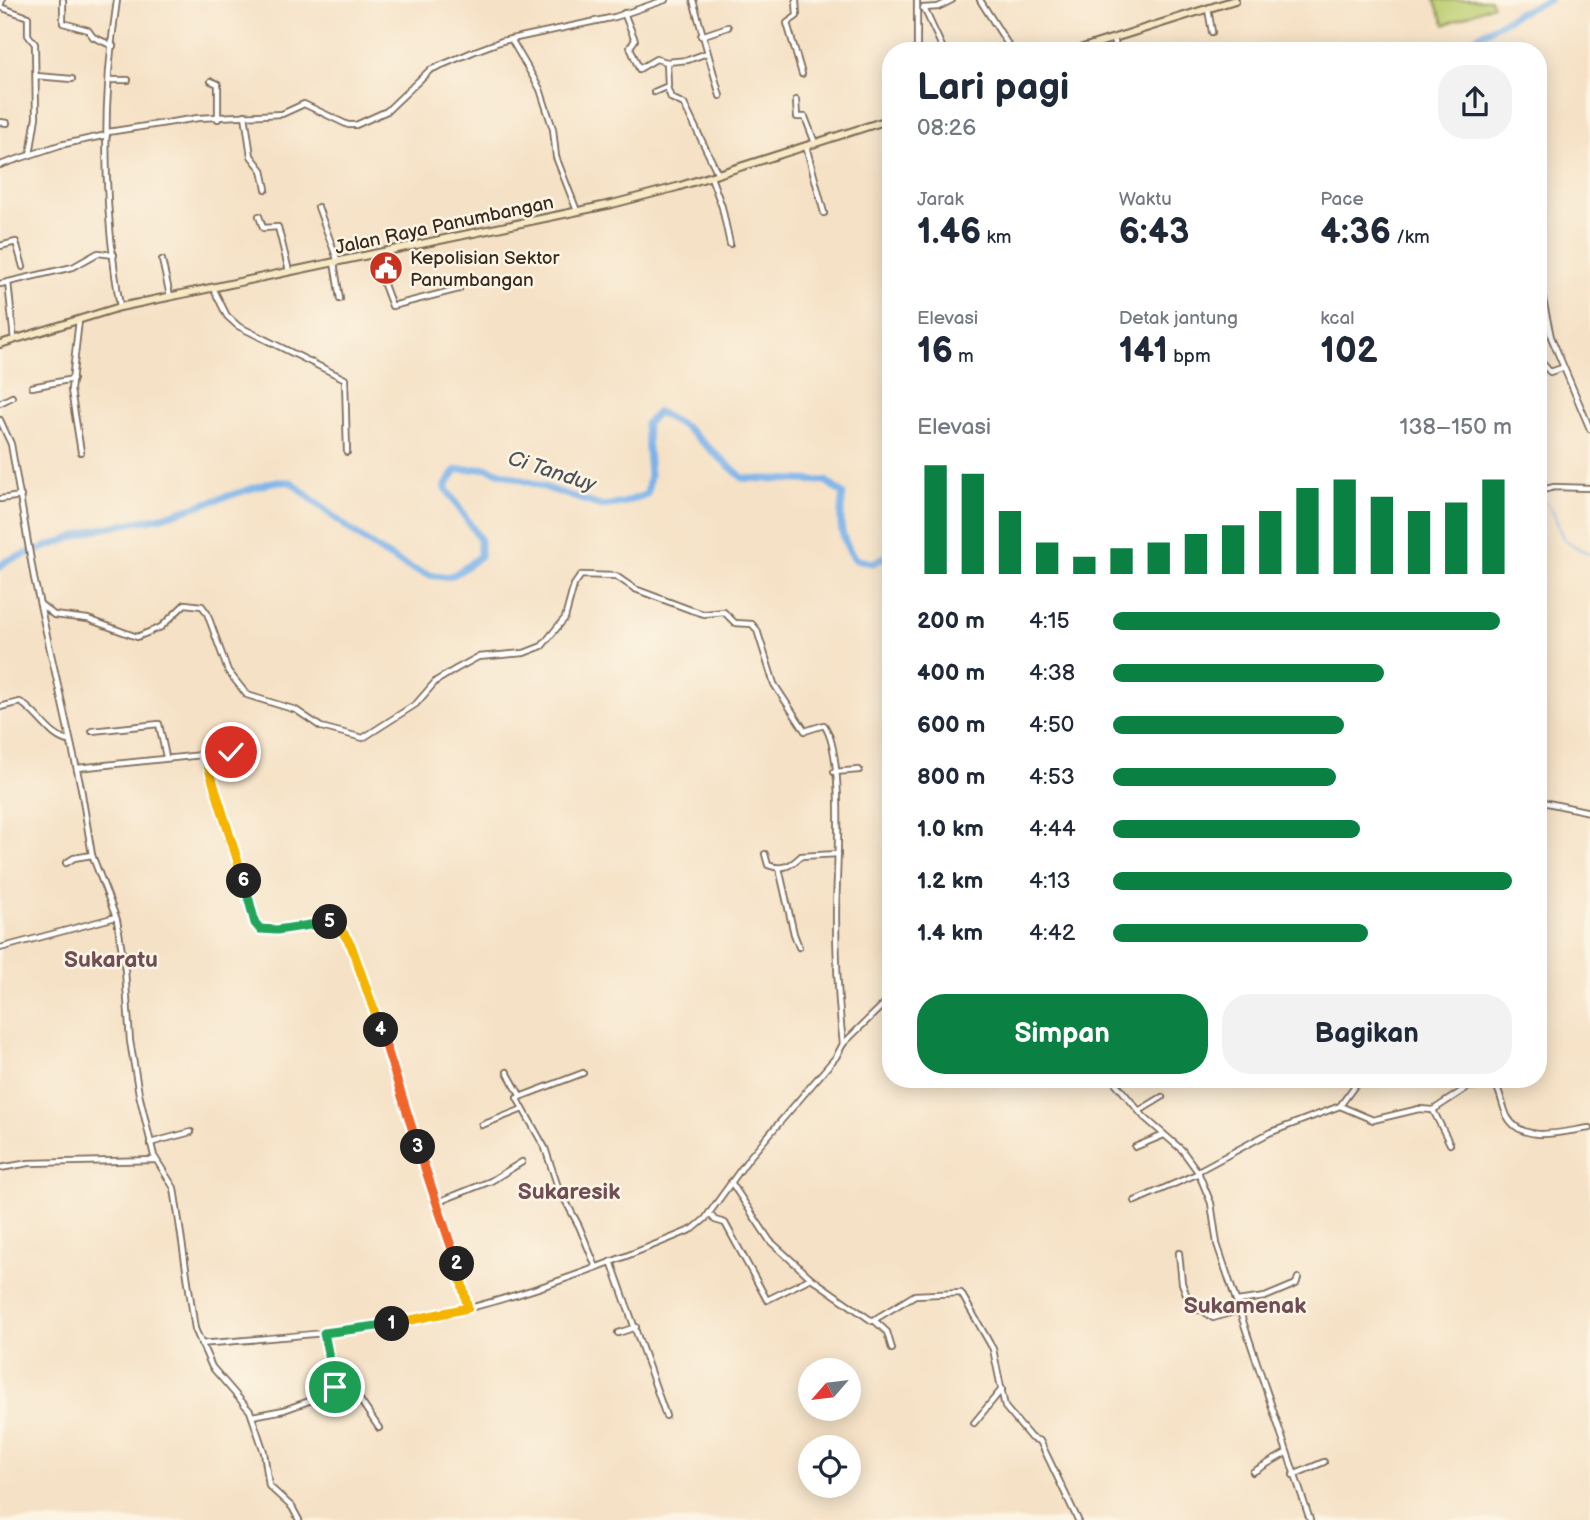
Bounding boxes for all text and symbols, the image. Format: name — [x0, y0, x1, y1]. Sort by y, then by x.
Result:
text: Lari pagi — [917, 65, 1069, 110]
button: share — [1438, 65, 1512, 139]
text: 08:26 — [917, 114, 976, 142]
text: Jarak — [917, 188, 964, 211]
text: Waktu — [1119, 188, 1172, 211]
text: Pace — [1320, 188, 1364, 211]
street label: Jalan Raya Panumbangan — [333, 191, 556, 260]
text: 1.46 — [917, 211, 981, 254]
text: 6:43 — [1119, 211, 1189, 254]
text: 4:36 — [1320, 211, 1391, 254]
text: km — [981, 226, 1011, 249]
text: /km — [1391, 226, 1430, 249]
place label: Kepolisian Sektor Panumbangan — [410, 247, 561, 292]
public building icon: Kepolisian Sektor Panumbangan — [367, 249, 405, 287]
text: Elevasi — [917, 307, 978, 330]
text: Detak jantung — [1119, 307, 1238, 330]
text: kcal — [1320, 307, 1354, 330]
text: 16 — [917, 330, 953, 373]
text: 141 — [1119, 330, 1168, 373]
text: 102 — [1320, 330, 1378, 373]
text: m — [953, 345, 974, 368]
text: bpm — [1168, 345, 1211, 368]
text: Elevasi — [917, 413, 991, 441]
text: 138–150 m — [1400, 413, 1512, 441]
water label: Ci Tanduy — [505, 446, 600, 498]
text: 200 m — [917, 607, 985, 635]
text: 4:15 — [1029, 607, 1070, 635]
text: 400 m — [917, 659, 985, 687]
text: 4:38 — [1029, 659, 1075, 687]
text: 600 m — [917, 711, 985, 739]
text: 4:50 — [1029, 711, 1074, 739]
pin — [201, 722, 261, 782]
icon: check — [212, 733, 250, 771]
text: 800 m — [917, 763, 985, 791]
text: 4:53 — [1029, 763, 1075, 791]
text: 1.0 km — [917, 815, 984, 843]
text: 4:44 — [1029, 815, 1076, 843]
pin: 6 — [226, 864, 262, 898]
text: 1.2 km — [917, 867, 983, 895]
text: 4:13 — [1029, 867, 1071, 895]
text: 6 — [238, 869, 249, 892]
pin: 5 — [312, 904, 348, 940]
text: 5 — [324, 910, 335, 933]
text: 1.4 km — [917, 919, 983, 947]
text: 4:42 — [1029, 919, 1075, 947]
district label: Sukaratu — [64, 946, 158, 974]
button: Simpan — [917, 994, 1208, 1074]
button: Bagikan — [1222, 994, 1512, 1074]
pin: 4 — [364, 1012, 398, 1048]
text: 4 — [375, 1018, 386, 1041]
pin: 3 — [400, 1130, 436, 1164]
text: 3 — [412, 1135, 423, 1158]
district label: Sukaresik — [518, 1178, 620, 1206]
pin: 2 — [440, 1246, 475, 1282]
text: 2 — [451, 1252, 462, 1275]
district label: Sukamenak — [1184, 1292, 1306, 1320]
pin: 1 — [374, 1306, 410, 1342]
text: 1 — [388, 1312, 396, 1335]
pin — [305, 1357, 365, 1417]
north arrow — [798, 1358, 861, 1421]
map controls — [798, 1358, 861, 1498]
icon: arrive — [316, 1368, 354, 1406]
button: locate — [798, 1435, 861, 1498]

